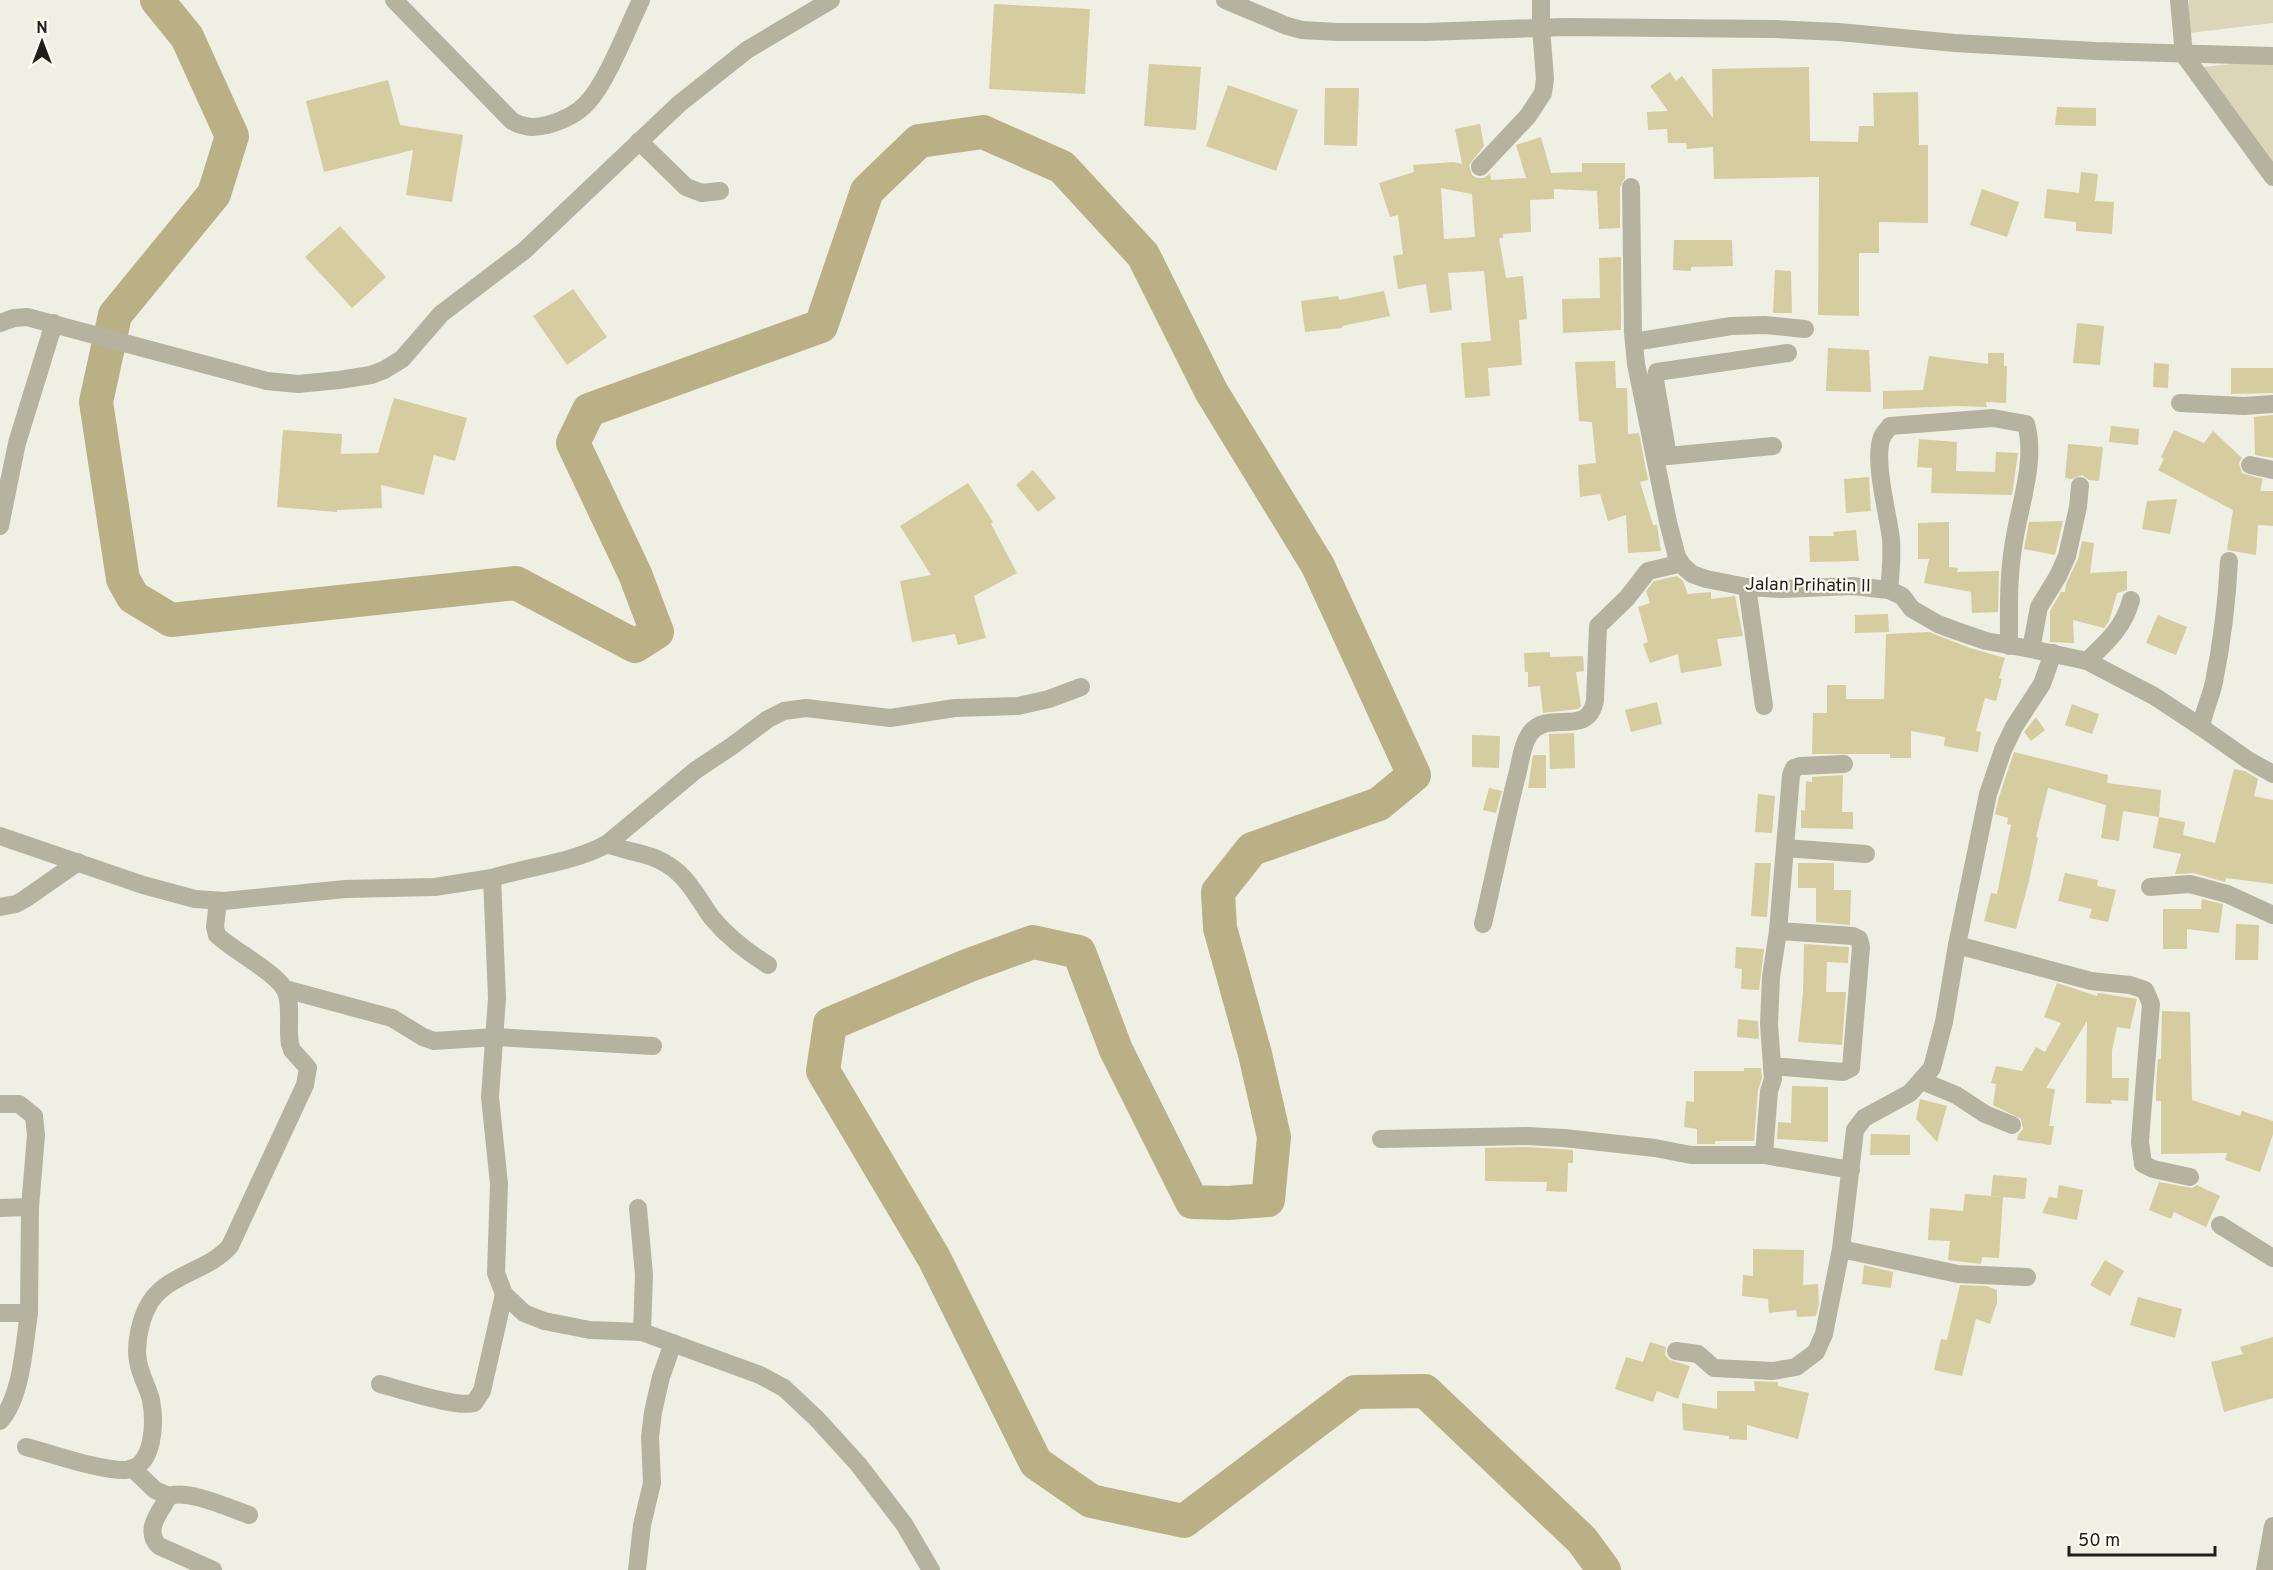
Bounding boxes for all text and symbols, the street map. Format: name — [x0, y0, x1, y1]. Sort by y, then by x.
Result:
north arrow — [12, 12, 72, 72]
text: N — [36, 19, 48, 39]
street label: Jalan Prihatin II — [1745, 573, 1871, 599]
scale bar — [2069, 1519, 2214, 1557]
text: 50 m — [2078, 1530, 2120, 1553]

